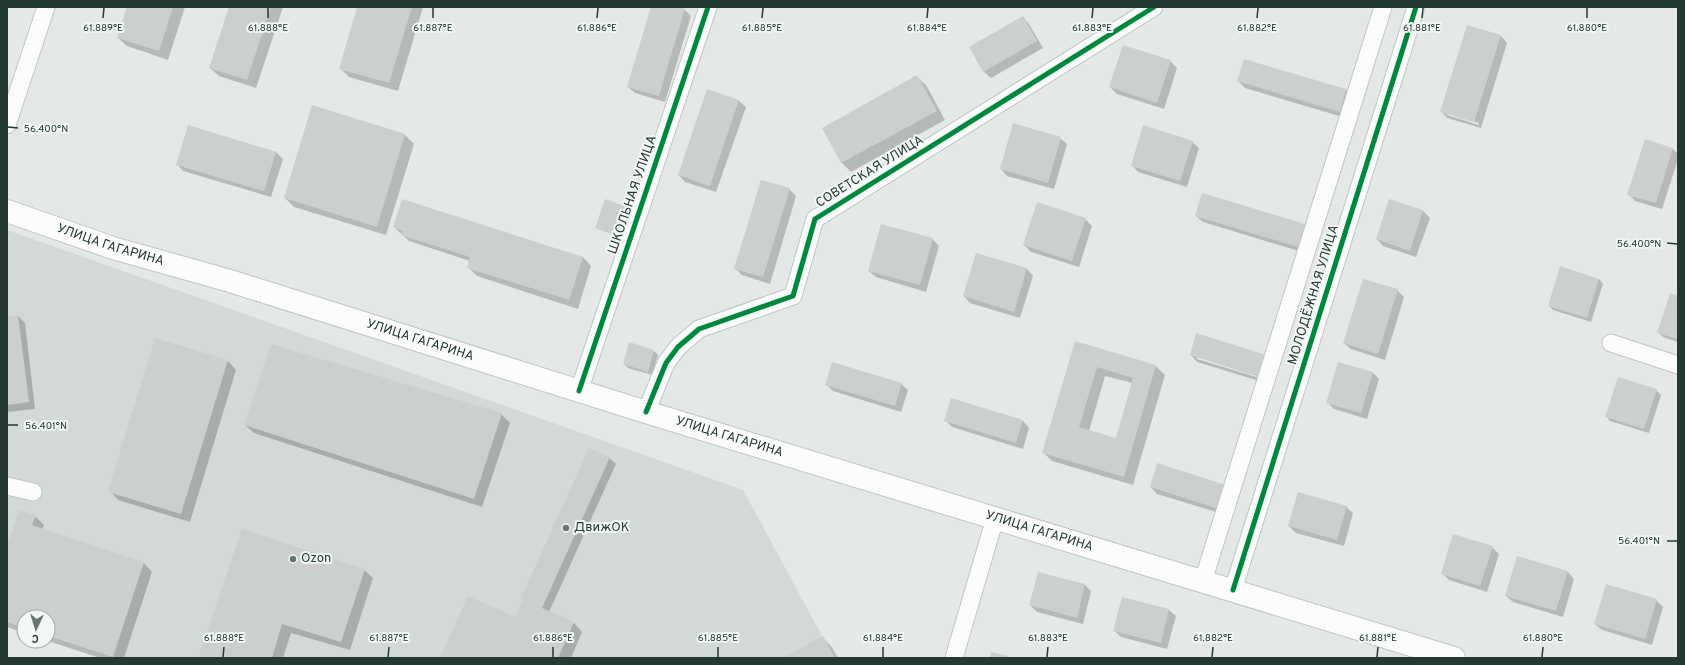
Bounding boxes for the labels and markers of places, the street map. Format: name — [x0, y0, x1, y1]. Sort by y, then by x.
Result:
place label: ДвижОК — [574, 520, 629, 536]
marker: ДвижОК — [561, 523, 571, 533]
place label: Ozon — [301, 551, 331, 567]
marker: Ozon — [288, 554, 298, 564]

